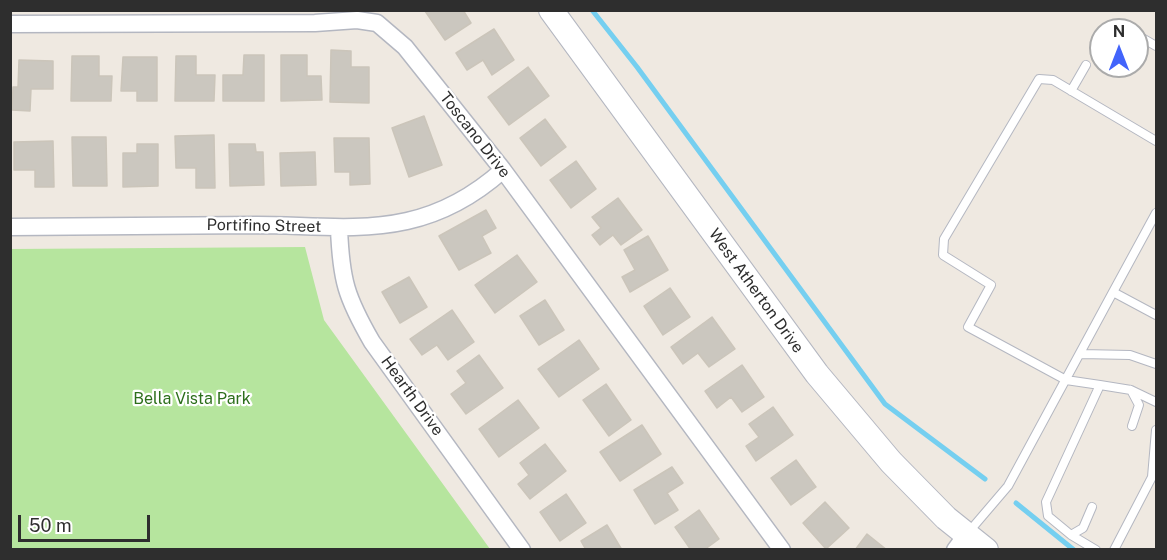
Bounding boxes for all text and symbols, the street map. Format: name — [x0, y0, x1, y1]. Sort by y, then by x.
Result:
north arrow — [1089, 18, 1149, 78]
text: N — [1113, 22, 1125, 41]
street label: Toscano Drive — [436, 88, 514, 182]
street label: Portifino Street — [207, 215, 321, 237]
street label: West Atherton Drive — [704, 225, 808, 357]
street label: Hearth Drive — [377, 352, 447, 440]
park label: Bella Vista Park — [133, 389, 251, 409]
scale bar — [21, 503, 153, 541]
text: 50 m — [29, 515, 72, 536]

